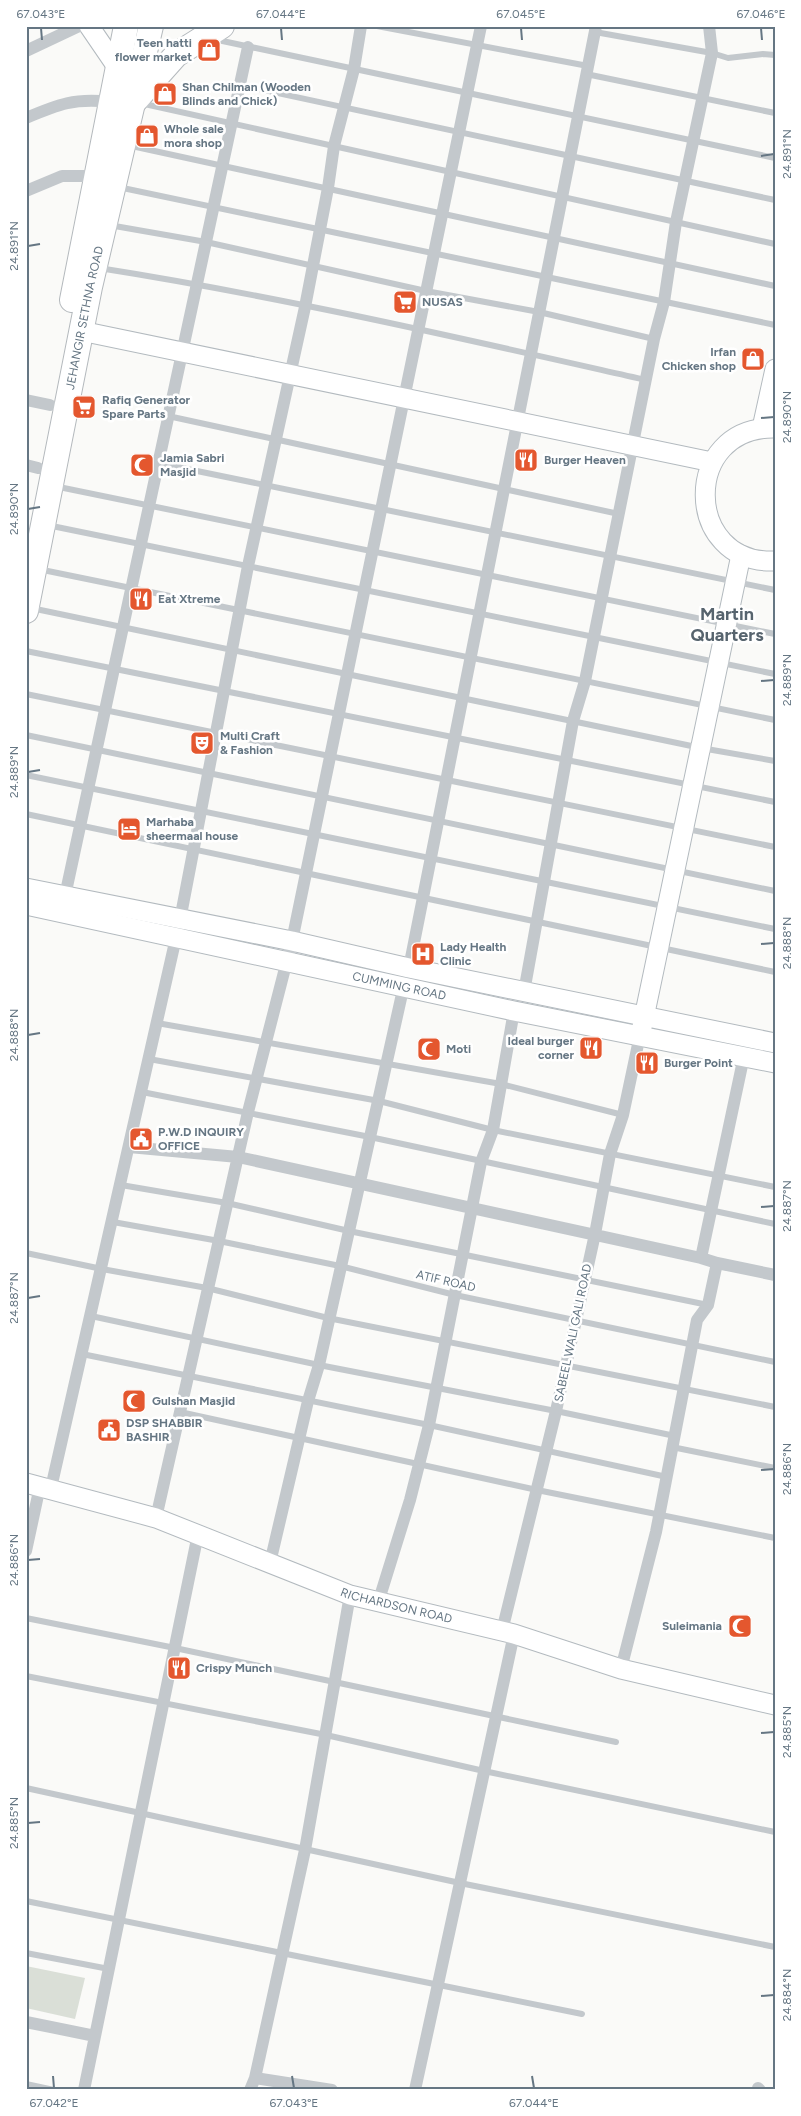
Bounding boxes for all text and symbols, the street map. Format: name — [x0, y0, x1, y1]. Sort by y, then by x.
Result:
text: 67.043°E — [17, 7, 65, 21]
text: 67.044°E — [256, 7, 306, 21]
text: 67.045°E — [496, 7, 546, 21]
text: 67.046°E — [736, 7, 786, 21]
place label: Teen hatti flower market — [115, 36, 192, 64]
shop icon: Teen hatti flower market — [196, 37, 222, 63]
place label: Shan Chilman (Wooden Blinds and Chick) — [182, 80, 311, 108]
shop icon: Shan Chilman (Wooden Blinds and Chick) — [152, 81, 178, 107]
place label: Whole sale mora shop — [164, 122, 224, 150]
shop icon: Whole sale mora shop — [134, 123, 160, 149]
text: 24.891°N — [780, 129, 794, 179]
text: 24.891°N — [7, 221, 21, 271]
street label: JEHANGIR SETHNA ROAD — [63, 245, 106, 391]
supermarket icon: NUSAS — [392, 289, 418, 315]
place label: NUSAS — [422, 295, 463, 309]
place label: Irfan Chicken shop — [662, 345, 736, 373]
shop icon: Irfan Chicken shop — [740, 346, 766, 372]
text: 24.890°N — [780, 391, 794, 443]
place label: Rafiq Generator Spare Parts — [102, 393, 191, 421]
supermarket icon: Rafiq Generator Spare Parts — [71, 394, 97, 420]
restaurant icon: Burger Heaven — [513, 447, 539, 473]
place label: Jamia Sabri Masjid — [160, 451, 224, 479]
mosque icon: Jamia Sabri Masjid — [129, 452, 155, 478]
place label: Burger Heaven — [544, 453, 626, 467]
text: 24.890°N — [7, 483, 21, 535]
restaurant icon: Eat Xtreme — [128, 586, 154, 612]
place label: Eat Xtreme — [158, 592, 221, 606]
district label: Martin Quarters — [690, 603, 764, 646]
text: 24.889°N — [780, 654, 794, 706]
place label: Multi Craft & Fashion — [220, 729, 280, 757]
theatre icon: Multi Craft & Fashion — [189, 730, 215, 756]
text: 24.889°N — [7, 746, 21, 798]
place label: Marhaba sheermaal house — [146, 815, 239, 843]
hotel icon: Marhaba sheermaal house — [116, 816, 142, 842]
text: 24.888°N — [780, 917, 794, 969]
place label: Lady Health Clinic — [440, 940, 507, 968]
hospital icon: Lady Health Clinic — [410, 941, 436, 967]
street label: CUMMING ROAD — [351, 969, 447, 1003]
text: 24.888°N — [7, 1009, 21, 1061]
place label: Ideal burger corner — [508, 1034, 574, 1062]
restaurant icon: Ideal burger corner — [578, 1035, 604, 1061]
mosque icon: Moti — [416, 1036, 442, 1062]
place label: Moti — [446, 1042, 471, 1056]
restaurant icon: Burger Point — [634, 1050, 660, 1076]
place label: Burger Point — [664, 1056, 733, 1070]
place label: P.W.D INQUIRY OFFICE — [158, 1125, 244, 1153]
public building icon: P.W.D INQUIRY OFFICE — [128, 1126, 154, 1152]
text: 24.887°N — [780, 1180, 794, 1232]
street label: SABEEL WALI GALI ROAD — [552, 1263, 594, 1403]
street label: ATIF ROAD — [415, 1267, 477, 1295]
text: 24.887°N — [7, 1272, 21, 1324]
mosque icon: Gulshan Masjid — [121, 1388, 147, 1414]
place label: Gulshan Masjid — [152, 1394, 235, 1408]
place label: DSP SHABBIR BASHIR — [126, 1416, 203, 1444]
public building icon: DSP SHABBIR BASHIR — [96, 1417, 122, 1443]
text: 24.886°N — [780, 1443, 794, 1495]
text: 24.886°N — [7, 1534, 21, 1586]
street label: RICHARDSON ROAD — [338, 1585, 454, 1626]
mosque icon: Suleimania — [727, 1613, 753, 1639]
place label: Suleimania — [662, 1619, 722, 1633]
restaurant icon: Crispy Munch — [166, 1655, 192, 1681]
place label: Crispy Munch — [196, 1661, 272, 1675]
text: 24.885°N — [780, 1706, 794, 1758]
text: 24.885°N — [7, 1797, 21, 1849]
text: 24.884°N — [780, 1969, 794, 2021]
text: 67.042°E — [29, 2096, 79, 2110]
text: 67.043°E — [270, 2096, 318, 2110]
text: 67.044°E — [509, 2096, 559, 2110]

